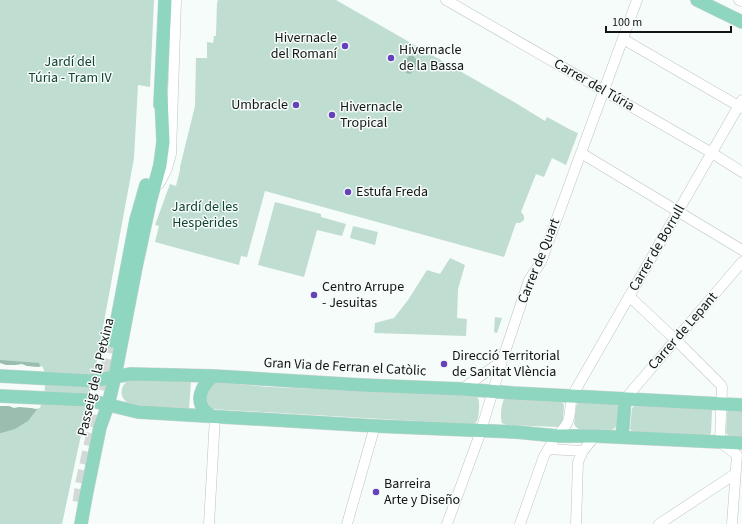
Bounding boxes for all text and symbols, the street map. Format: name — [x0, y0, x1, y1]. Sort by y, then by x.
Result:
scale bar — [606, 8, 731, 34]
text: 100 m — [612, 14, 642, 31]
place label: Hivernacle del Romaní — [271, 28, 338, 64]
place label: Hivernacle de la Bassa — [399, 40, 464, 76]
marker: Hivernacle del Romaní — [340, 41, 350, 51]
park label: Jardí del Túria - Tram IV — [28, 52, 113, 88]
marker: Hivernacle de la Bassa — [386, 53, 396, 63]
street label: Carrer del Túria — [550, 54, 638, 116]
place label: Umbracle — [231, 95, 288, 115]
place label: Hivernacle Tropical — [340, 97, 403, 133]
marker: Umbracle — [291, 100, 301, 110]
marker: Hivernacle Tropical — [327, 110, 337, 120]
place label: Estufa Freda — [356, 182, 428, 202]
marker: Estufa Freda — [343, 187, 353, 197]
park label: Jardí de les Hespèrides — [172, 197, 238, 233]
street label: Carrer de Borrull — [624, 201, 690, 295]
street label: Carrer de Quart — [513, 215, 565, 307]
place label: Centro Arrupe - Jesuitas — [322, 277, 404, 313]
street label: Carrer de Lepant — [644, 288, 723, 374]
marker: Centro Arrupe - Jesuitas — [309, 290, 319, 300]
street label: Passeig de la Petxina — [73, 316, 119, 438]
place label: Direcció Territorial de Sanitat Vlència — [452, 346, 560, 382]
street label: Gran Via de Ferran el Catòlic — [263, 353, 428, 381]
marker: Direcció Territorial de Sanitat Vlència — [439, 359, 449, 369]
place label: Barreira Arte y Diseño — [384, 474, 460, 510]
marker: Barreira Arte y Diseño — [371, 487, 381, 497]

